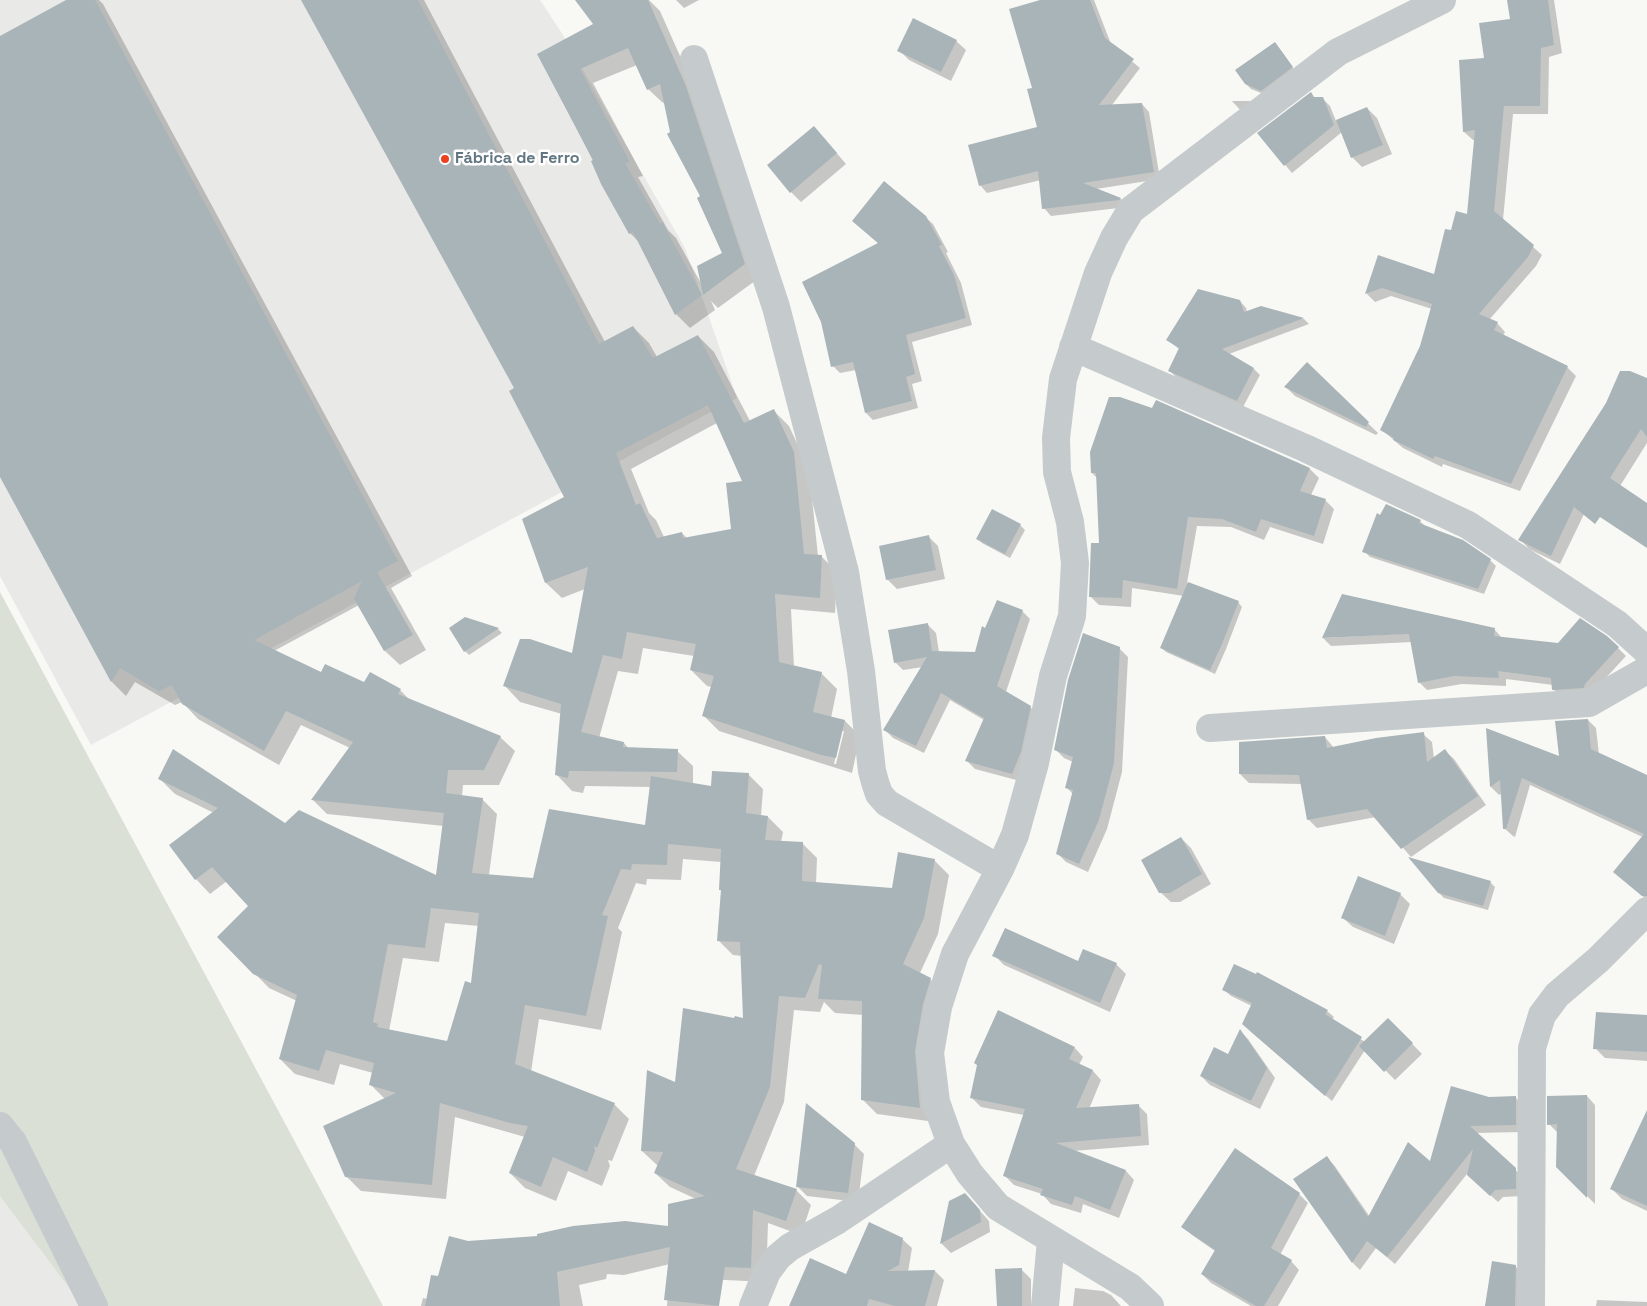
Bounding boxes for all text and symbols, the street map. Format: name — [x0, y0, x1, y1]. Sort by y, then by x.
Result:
place label: Fábrica de Ferro — [455, 149, 580, 169]
marker: Fábrica de Ferro — [439, 153, 451, 165]

